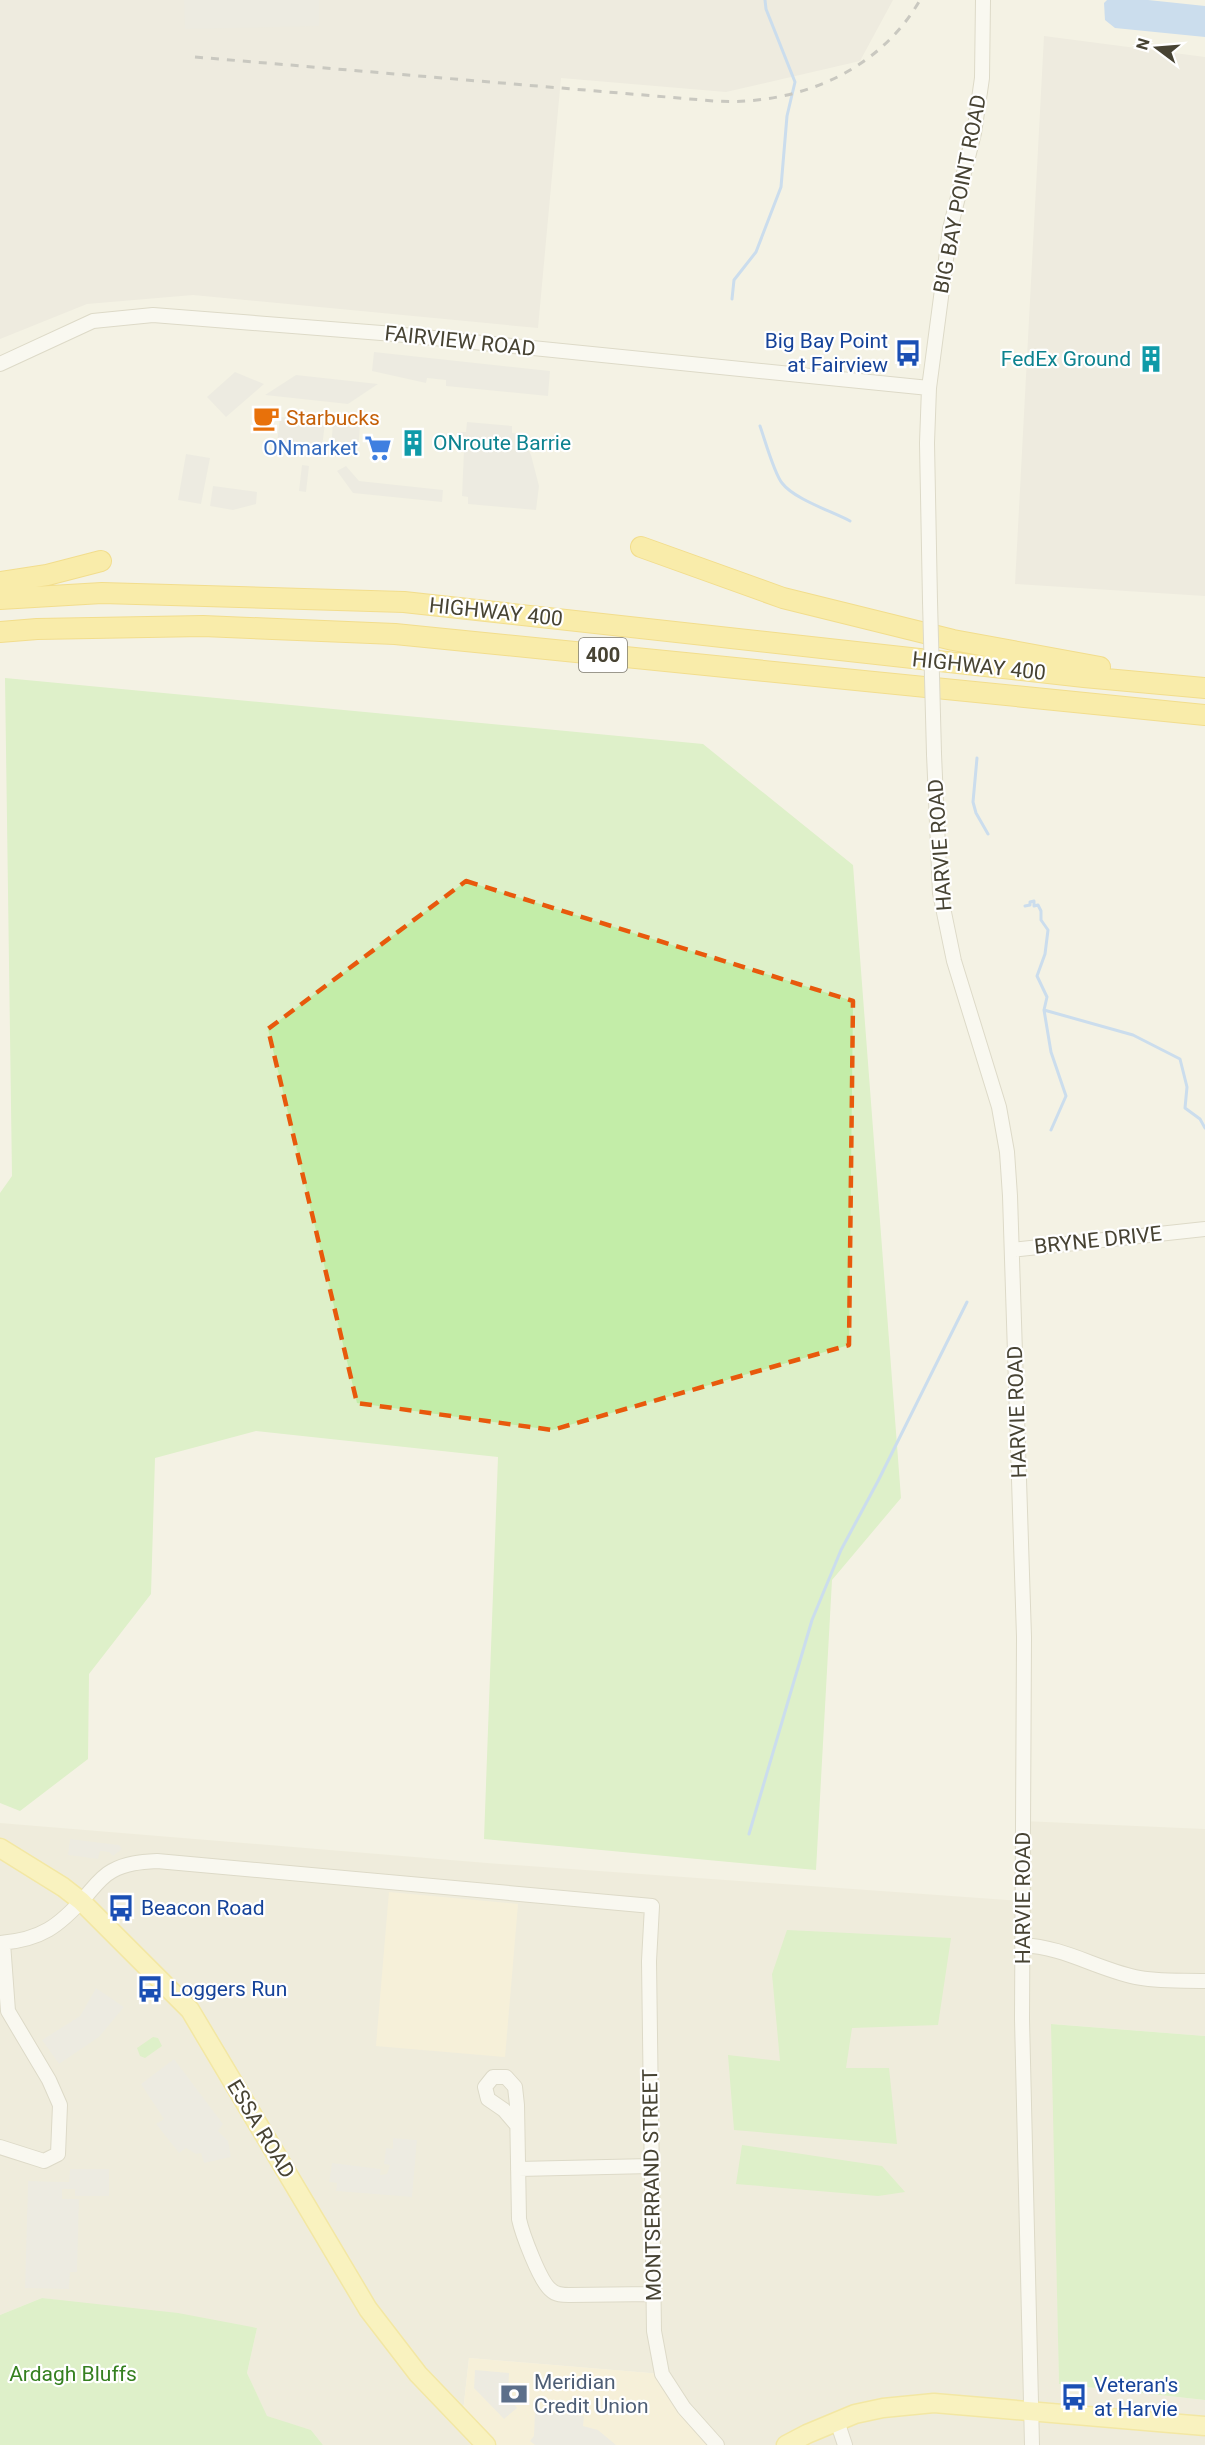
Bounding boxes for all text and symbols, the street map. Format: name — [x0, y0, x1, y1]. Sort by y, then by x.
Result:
north arrow — [1127, 18, 1187, 78]
text: N — [1132, 36, 1154, 52]
street label: BIG BAY POINT ROAD — [929, 93, 991, 295]
street label: FAIRVIEW ROAD — [383, 321, 537, 361]
place label: Big Bay Point at Fairview — [765, 329, 888, 377]
bus stop icon: Big Bay Point at Fairview — [893, 338, 923, 368]
building icon: FedEx Ground — [1136, 344, 1166, 374]
place label: FedEx Ground — [1001, 347, 1131, 371]
cafe icon: Starbucks — [251, 403, 281, 433]
place label: Starbucks — [286, 406, 380, 430]
building icon: ONroute Barrie — [398, 428, 428, 458]
place label: ONroute Barrie — [433, 431, 571, 455]
supermarket icon: ONmarket — [363, 433, 393, 463]
place label: ONmarket — [263, 436, 358, 460]
street label: HIGHWAY 400 — [428, 593, 564, 631]
road number: 400 — [579, 638, 627, 672]
street label: HIGHWAY 400 — [911, 647, 1047, 685]
street label: HARVIE ROAD — [923, 778, 957, 912]
street label: BRYNE DRIVE — [1033, 1221, 1163, 1259]
street label: HARVIE ROAD — [1003, 1345, 1031, 1479]
street label: HARVIE ROAD — [1011, 1832, 1035, 1964]
bus stop icon: Beacon Road — [106, 1893, 136, 1923]
place label: Beacon Road — [141, 1896, 265, 1920]
bus stop icon: Loggers Run — [135, 1974, 165, 2004]
place label: Loggers Run — [170, 1977, 287, 2001]
street label: MONTSERRAND STREET — [638, 2068, 666, 2301]
street label: ESSA ROAD — [222, 2075, 300, 2183]
park label: Ardagh Bluffs — [9, 2362, 137, 2386]
place label: Meridian Credit Union — [534, 2370, 649, 2418]
place label: Veteran's at Harvie — [1094, 2373, 1178, 2421]
bank icon: Meridian Credit Union — [499, 2379, 529, 2409]
bus stop icon: Veteran's at Harvie — [1059, 2382, 1089, 2412]

